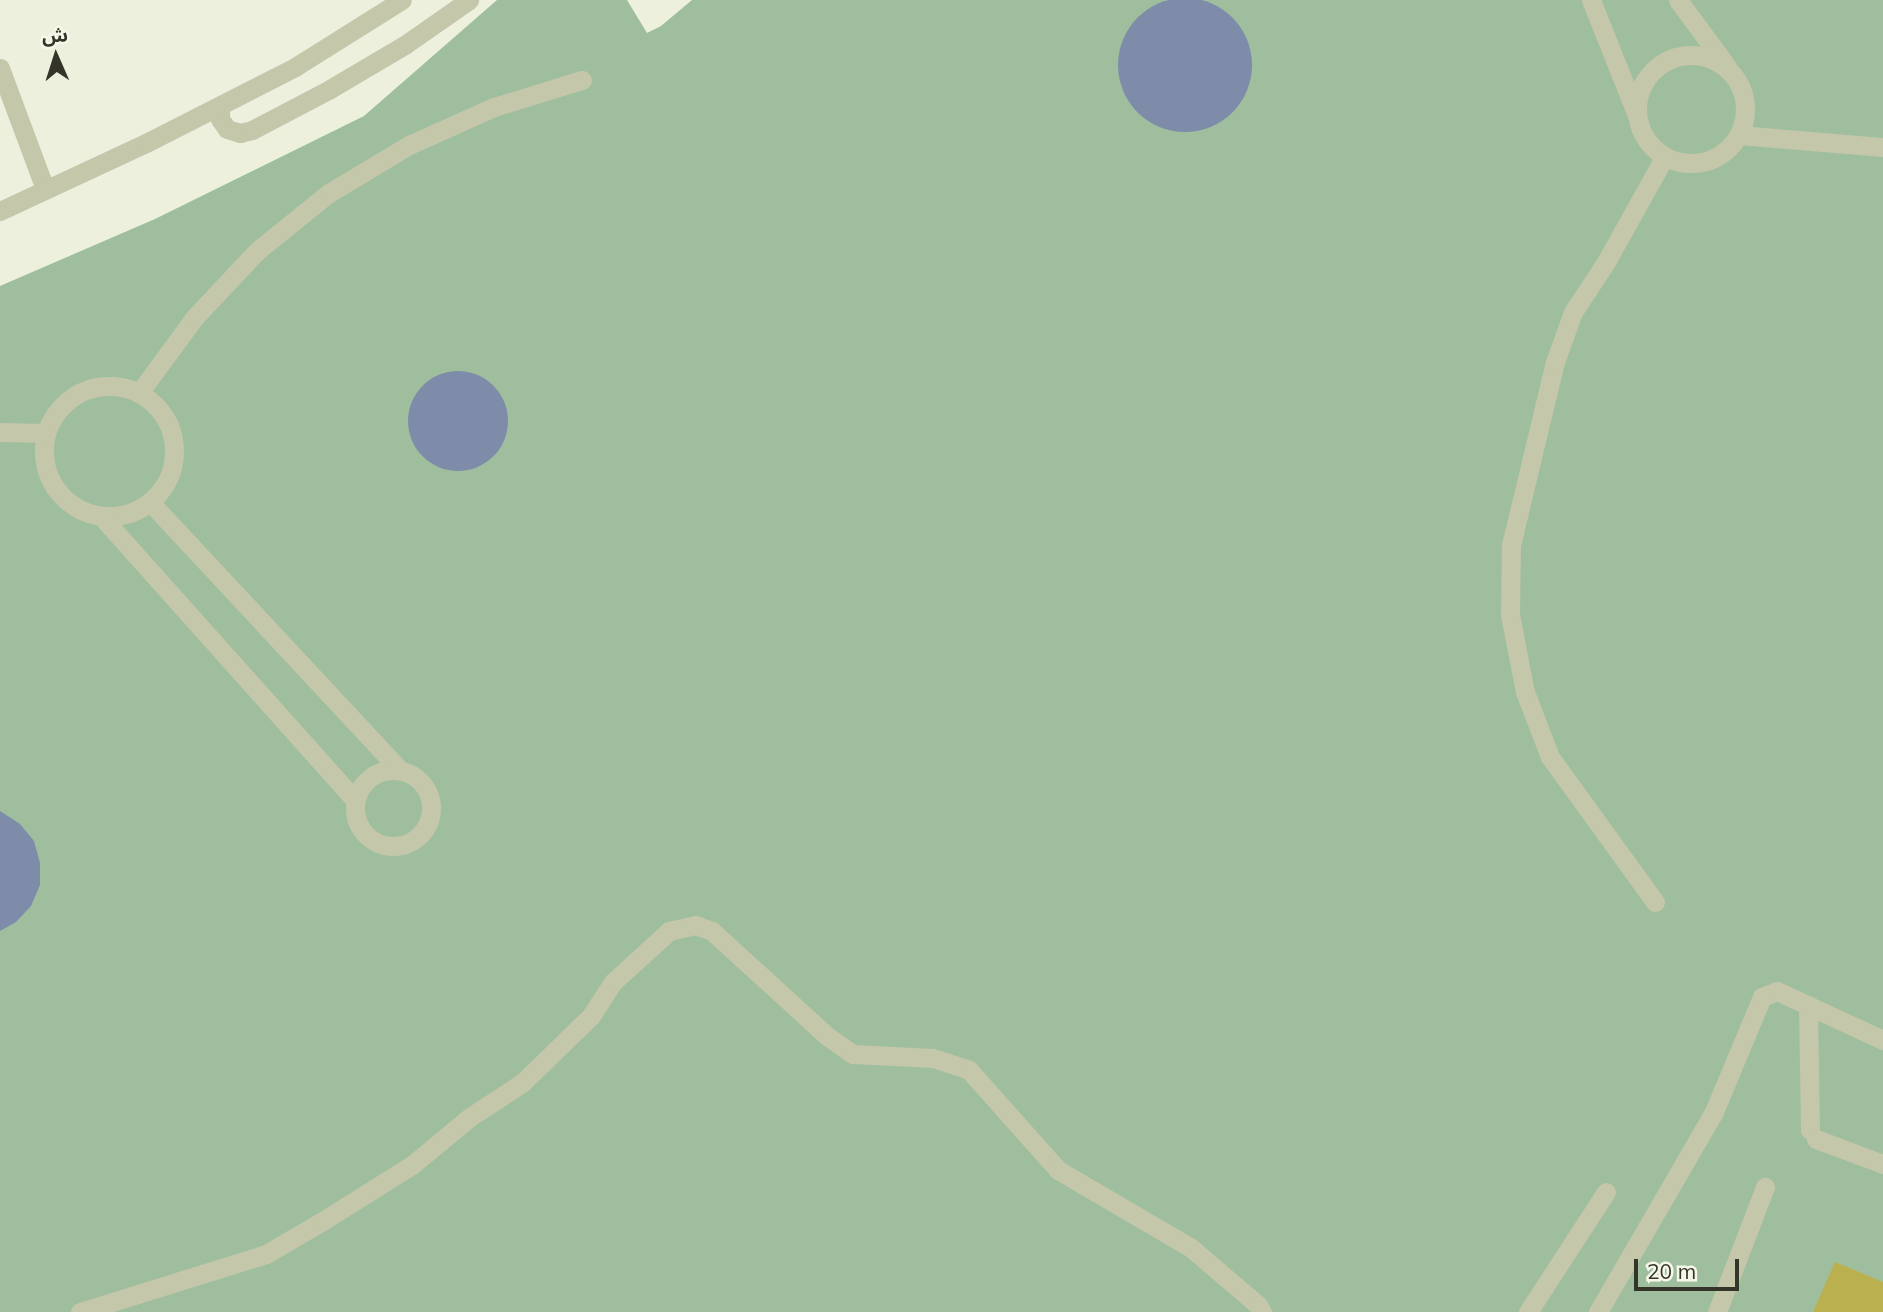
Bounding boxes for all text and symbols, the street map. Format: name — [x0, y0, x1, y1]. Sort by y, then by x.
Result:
north arrow — [21, 21, 91, 91]
text: ش — [41, 22, 69, 48]
scale bar — [1638, 1246, 1743, 1290]
text: 20 m — [1647, 1258, 1696, 1284]

